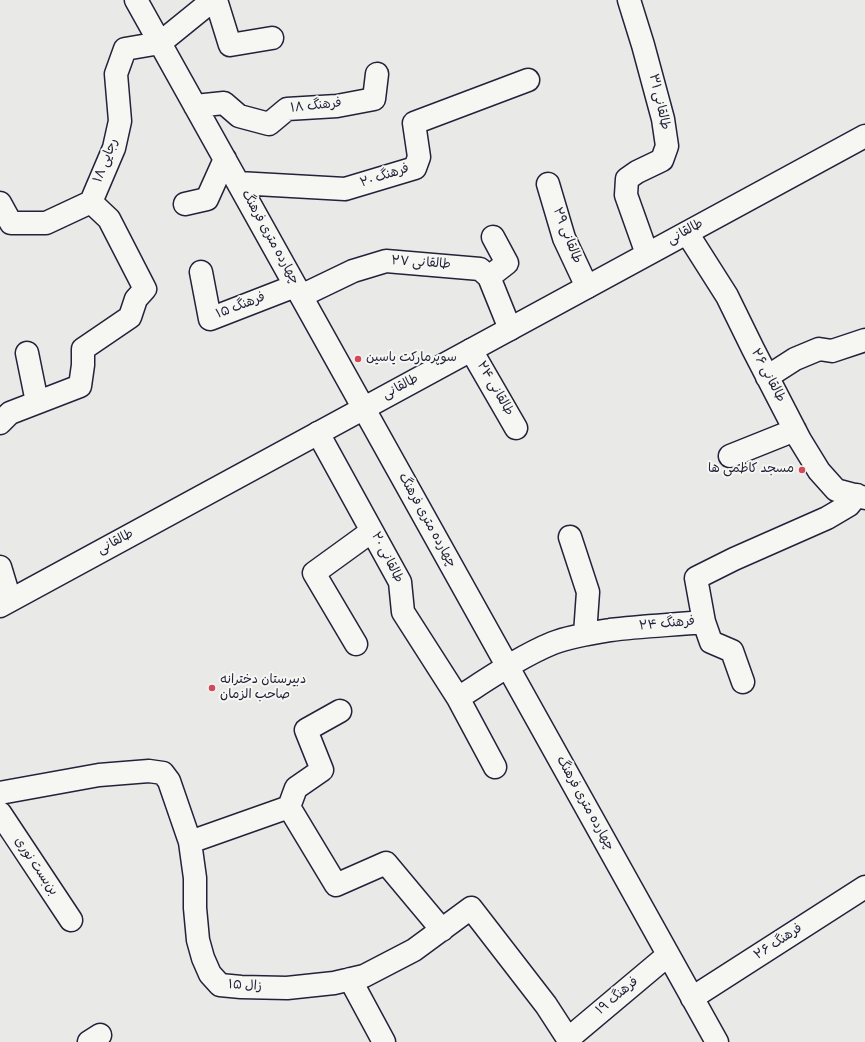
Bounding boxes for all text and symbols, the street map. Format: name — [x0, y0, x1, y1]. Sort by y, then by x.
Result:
street label: طالقانی ۳۱ — [644, 72, 672, 132]
street label: فرهنگ ۱۸ — [290, 97, 342, 117]
street label: رجایی ۱۸ — [91, 137, 123, 185]
street label: فرهنگ ۲۰ — [359, 162, 411, 192]
street label: چهارده متری فرهنگ — [237, 188, 301, 288]
street label: طالقانی ۲۹ — [548, 206, 584, 266]
street label: طالقانی — [665, 217, 707, 249]
street label: طالقانی ۲۷ — [391, 254, 451, 274]
street label: فرهنگ ۱۵ — [214, 291, 268, 323]
street label: طالقانی ۲۶ — [746, 347, 788, 405]
place label: سوپرمارکت یاسین — [366, 351, 457, 367]
marker: سوپرمارکت یاسین — [353, 354, 363, 364]
street label: طالقانی ۲۴ — [472, 359, 516, 419]
street label: طالقانی — [380, 372, 422, 404]
place label: مسجد کاظمی ها — [708, 462, 794, 478]
marker: مسجد کاظمی ها — [797, 465, 807, 475]
street label: چهارده متری فرهنگ — [394, 471, 458, 571]
street label: طالقانی — [95, 527, 137, 559]
street label: طالقانی ۲۰ — [367, 530, 405, 586]
street label: فرهنگ ۲۴ — [638, 615, 696, 635]
place label: دبیرستان دخترانه صاحب الزمان — [220, 673, 306, 704]
marker: دبیرستان دخترانه صاحب الزمان — [207, 683, 217, 693]
street label: چهارده متری فرهنگ — [552, 754, 616, 854]
street label: بن‌بست نوری — [10, 835, 60, 899]
street label: فرهنگ ۲۶ — [752, 922, 806, 964]
street label: فرهنگ ۱۹ — [594, 975, 642, 1019]
street label: زال ۱۵ — [228, 978, 262, 996]

